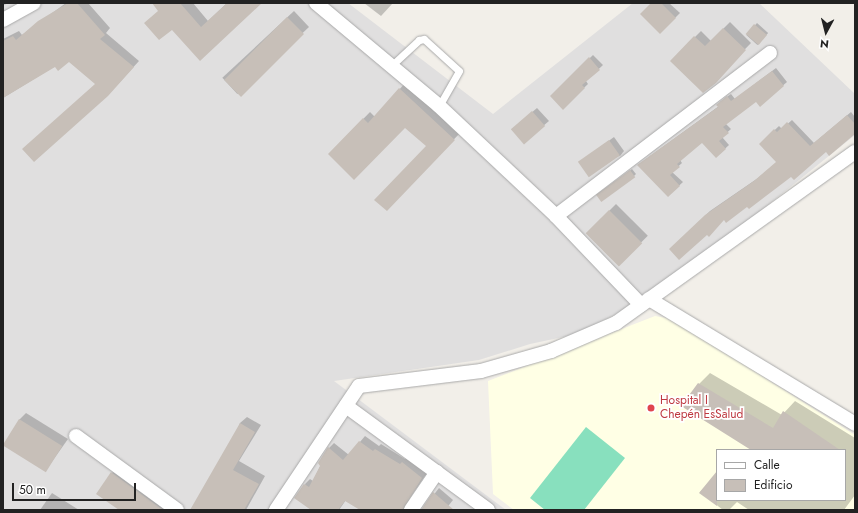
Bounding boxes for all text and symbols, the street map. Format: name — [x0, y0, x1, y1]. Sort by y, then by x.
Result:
north arrow — [806, 12, 846, 52]
text: N — [819, 35, 830, 52]
place label: Hospital I Chepén EsSalud — [660, 394, 743, 422]
marker: Hospital I Chepén EsSalud — [645, 402, 657, 414]
legend — [716, 449, 846, 501]
text: Calle — [754, 456, 780, 474]
scale bar — [14, 475, 138, 501]
text: Edificio — [754, 476, 793, 494]
text: 50 m — [19, 481, 46, 499]

